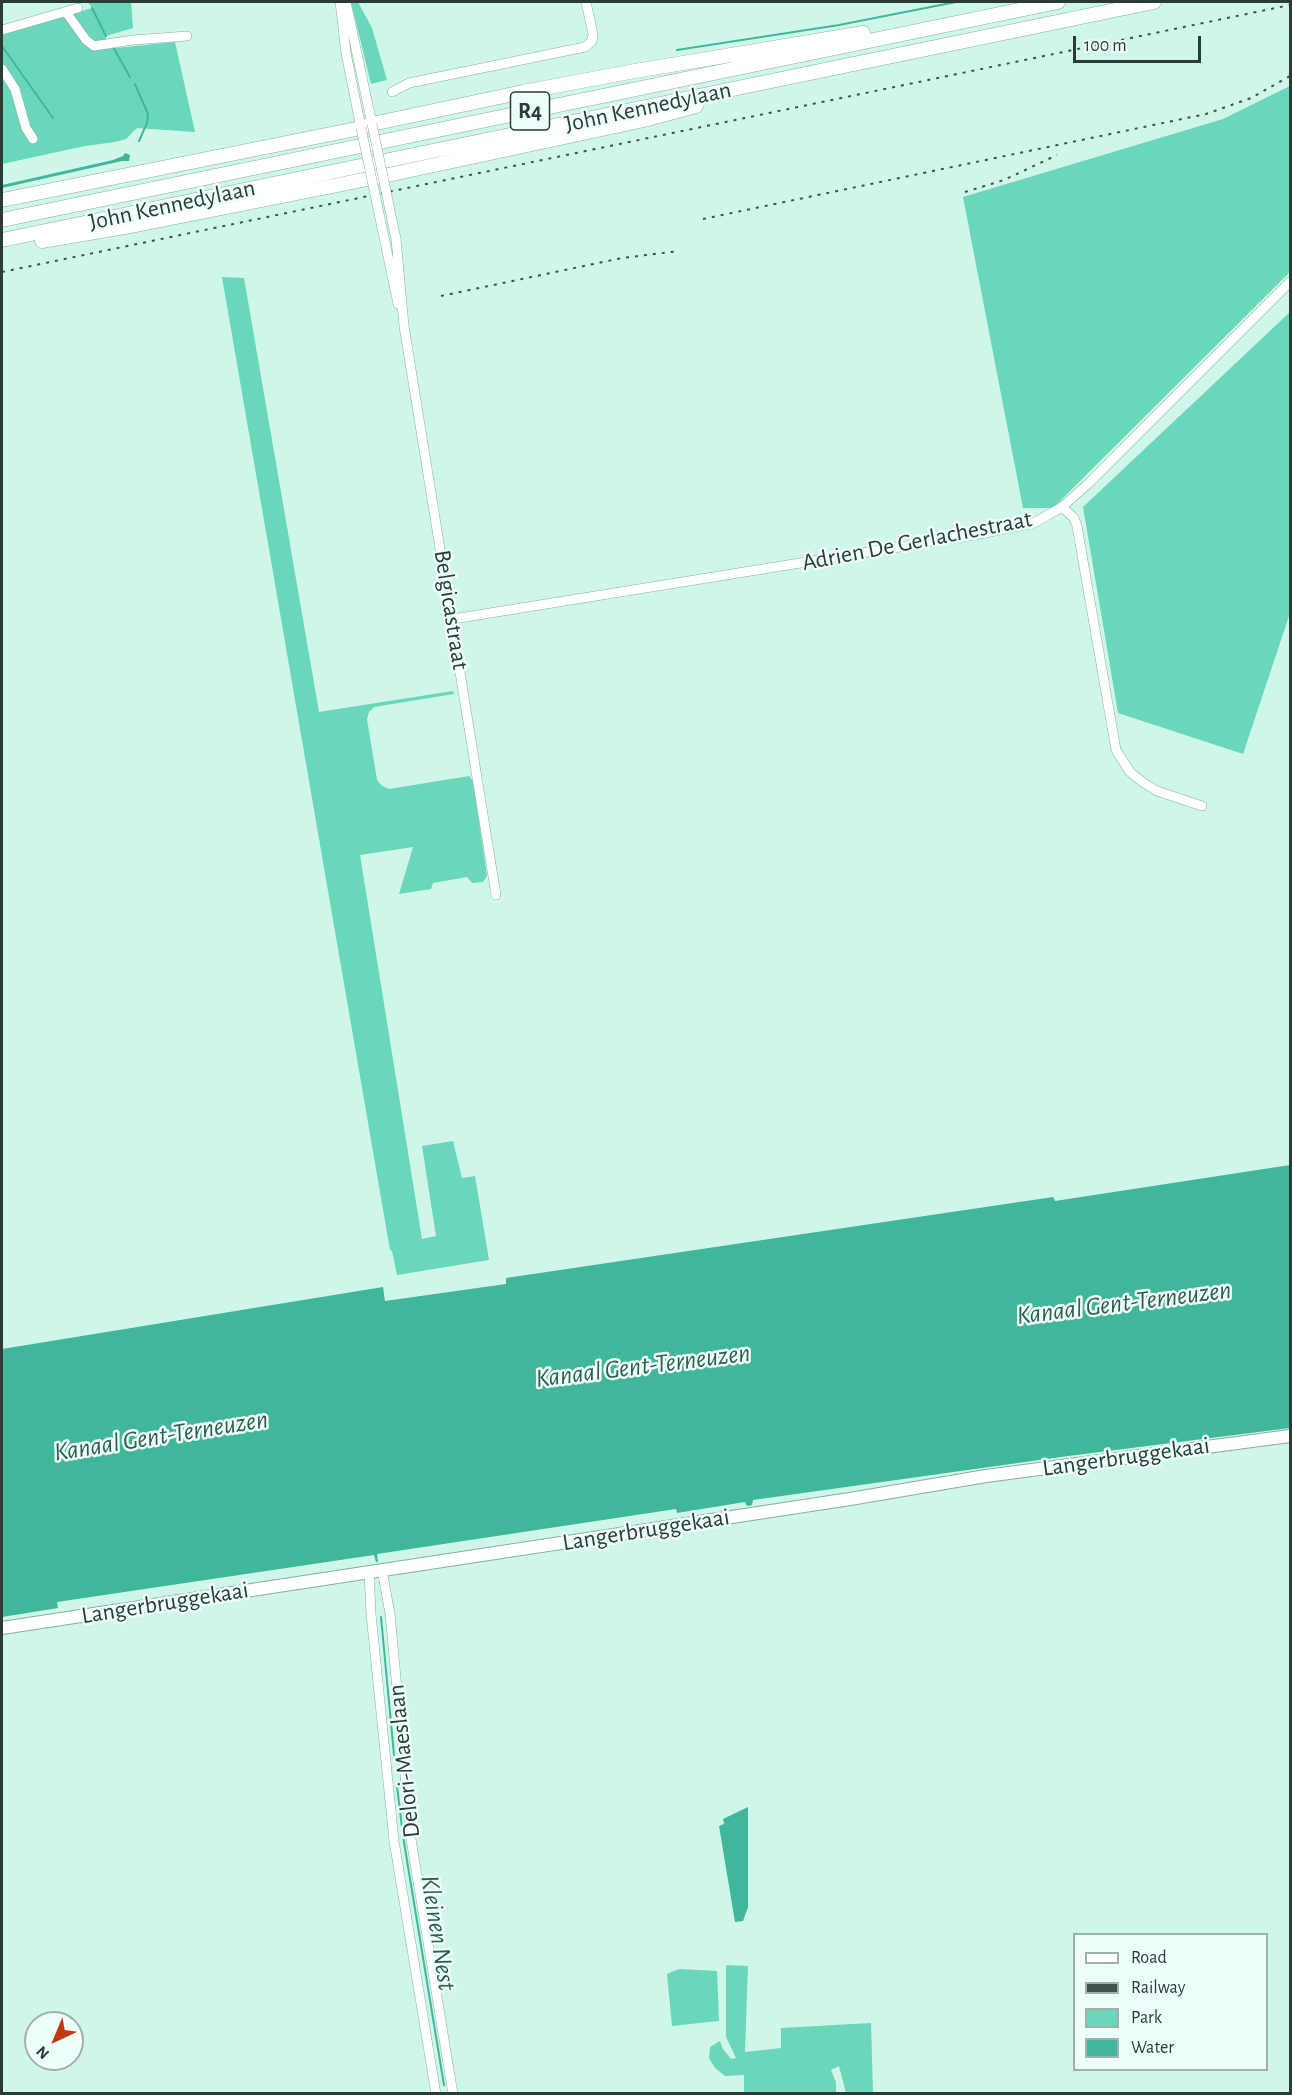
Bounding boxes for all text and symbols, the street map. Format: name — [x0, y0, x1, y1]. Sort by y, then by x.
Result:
scale bar — [1076, 24, 1204, 62]
text: 100 m — [1084, 37, 1127, 55]
street label: John Kennedylaan — [562, 75, 734, 139]
road number: R4 — [510, 92, 550, 130]
street label: John Kennedylaan — [86, 173, 258, 237]
street label: Adrien De Gerlachestraat — [800, 505, 1034, 577]
street label: Belgicastraat — [427, 548, 475, 672]
water label: Kanaal Gent-Terneuzen — [1015, 1274, 1233, 1332]
water label: Kanaal Gent-Terneuzen — [534, 1337, 752, 1395]
water label: Kanaal Gent-Terneuzen — [52, 1404, 270, 1468]
street label: Langerbruggekaai — [1040, 1431, 1212, 1483]
street label: Langerbruggekaai — [560, 1503, 732, 1557]
street label: Langerbruggekaai — [79, 1576, 251, 1630]
street label: Delori-Maeslaan — [382, 1683, 426, 1839]
water label: Kleinen Nest — [413, 1873, 463, 1993]
legend — [1073, 1933, 1268, 2071]
text: Road — [1131, 1949, 1167, 1967]
text: Railway — [1131, 1979, 1185, 1997]
text: Park — [1131, 2009, 1162, 2027]
north arrow — [24, 2011, 84, 2071]
text: Water — [1131, 2039, 1174, 2057]
text: N — [33, 2043, 52, 2062]

